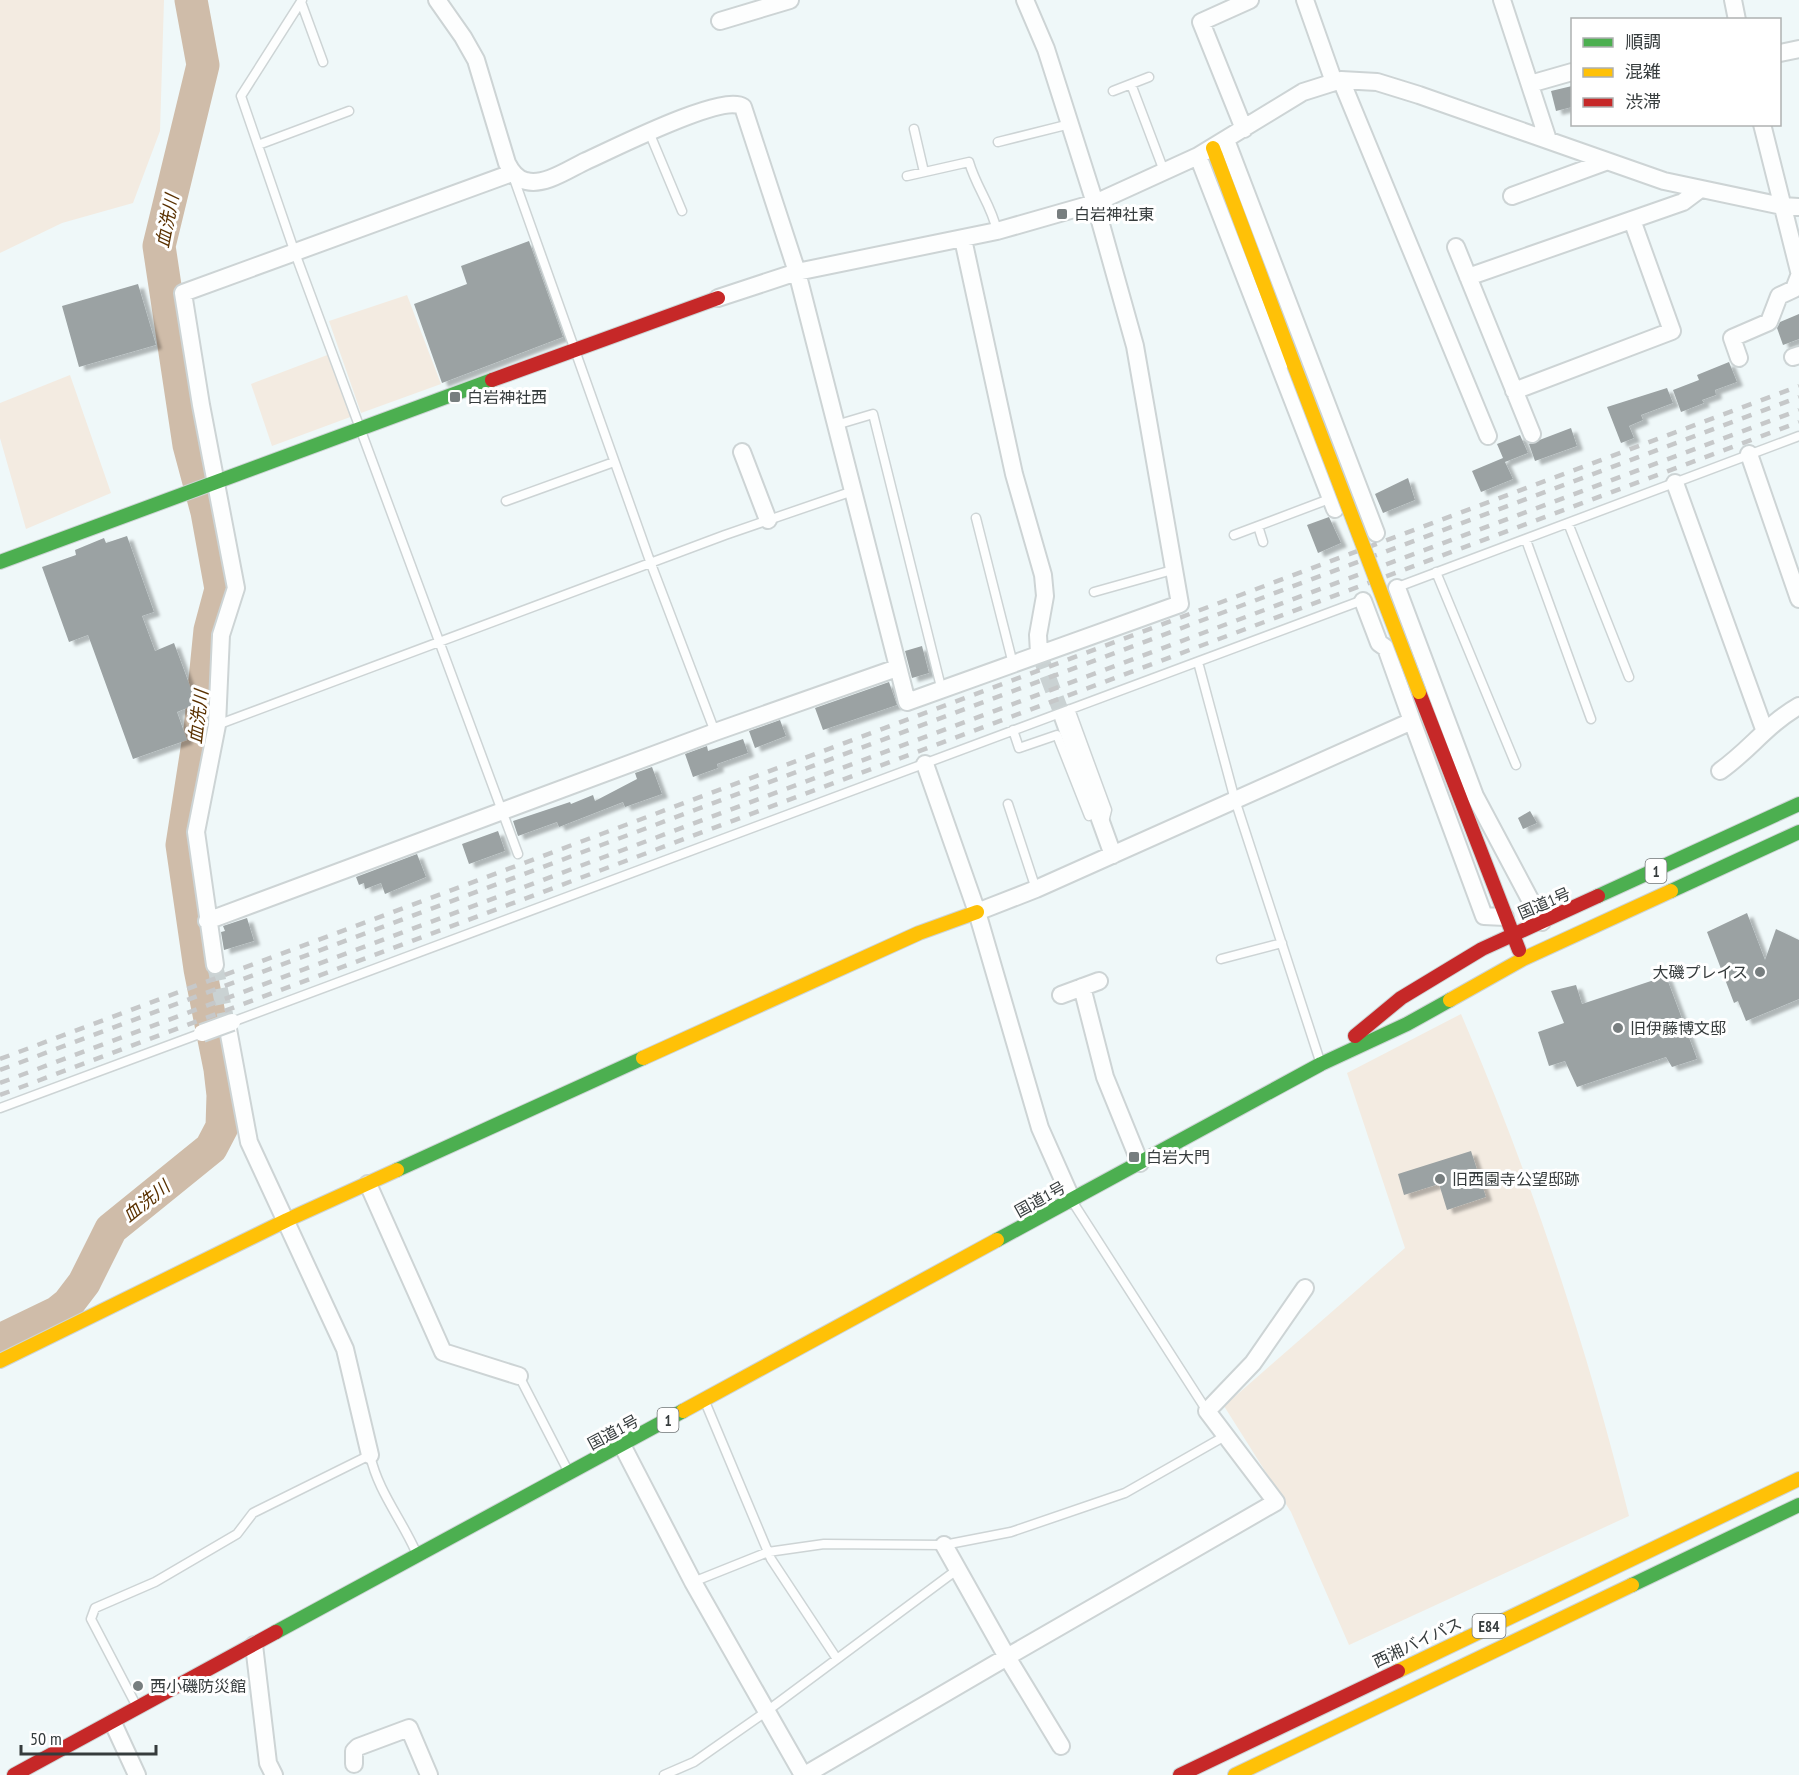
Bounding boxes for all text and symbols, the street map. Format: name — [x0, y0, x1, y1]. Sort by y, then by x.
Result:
legend — [1571, 18, 1781, 126]
text: 順調 — [1625, 30, 1661, 53]
text: 混雑 — [1625, 60, 1661, 83]
text: 渋滞 — [1625, 90, 1661, 113]
water label: 血洗川 — [151, 190, 184, 250]
place label: 白岩神社東 — [1074, 204, 1154, 224]
marker: 白岩神社東 — [1055, 207, 1069, 221]
place label: 白岩神社西 — [467, 387, 547, 407]
marker: 白岩神社西 — [448, 390, 462, 404]
water label: 血洗川 — [183, 687, 213, 745]
road number: 1 — [1646, 859, 1666, 883]
street label: 国道1号 — [1515, 883, 1573, 923]
place label: 大磯プレイス — [1652, 962, 1748, 982]
marker: 大磯プレイス — [1753, 965, 1767, 979]
place label: 旧伊藤博文邸 — [1630, 1018, 1726, 1038]
marker: 旧伊藤博文邸 — [1611, 1021, 1625, 1035]
place label: 白岩大門 — [1146, 1147, 1210, 1167]
marker: 白岩大門 — [1127, 1150, 1141, 1164]
place label: 旧西園寺公望邸跡 — [1452, 1169, 1580, 1189]
marker: 旧西園寺公望邸跡 — [1433, 1172, 1447, 1186]
water label: 血洗川 — [118, 1174, 176, 1227]
street label: 国道1号 — [1011, 1177, 1069, 1221]
road number: 1 — [658, 1408, 678, 1432]
street label: 国道1号 — [584, 1410, 642, 1454]
street label: 西湘バイパス — [1369, 1613, 1465, 1671]
road number: E84 — [1472, 1614, 1506, 1638]
place label: 西小磯防災館 — [150, 1676, 246, 1696]
marker: 西小磯防災館 — [131, 1679, 145, 1693]
scale bar — [21, 1718, 156, 1756]
text: 50 m — [30, 1727, 62, 1750]

